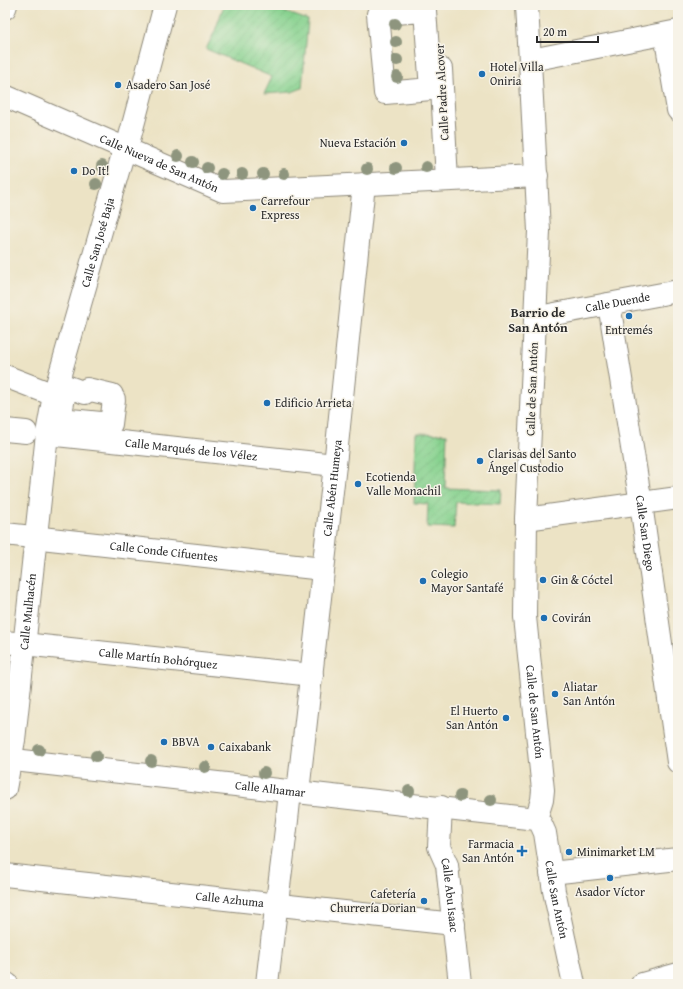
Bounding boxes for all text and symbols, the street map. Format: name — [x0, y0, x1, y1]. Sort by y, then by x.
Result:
scale bar — [537, 18, 598, 44]
text: 20 m — [543, 23, 567, 40]
street label: Calle Padre Alcover — [430, 43, 453, 141]
place label: Hotel Villa Oniria — [490, 58, 544, 89]
marker: Hotel Villa Oniria — [477, 69, 487, 79]
place label: Asadero San José — [126, 76, 211, 93]
marker: Asadero San José — [113, 80, 123, 90]
street label: Calle Nueva de San Antón — [97, 129, 222, 196]
place label: Nueva Estación — [320, 134, 396, 151]
marker: Nueva Estación — [399, 138, 409, 148]
place label: Do It! — [82, 162, 109, 179]
marker: Do It! — [69, 166, 79, 176]
place label: Carrefour Express — [261, 192, 310, 223]
street label: Calle San José Baja — [76, 195, 118, 289]
marker: Carrefour Express — [248, 203, 258, 213]
street label: Calle Duende — [584, 287, 652, 316]
district label: Barrio de San Antón — [508, 303, 568, 337]
marker: Entremés — [624, 311, 634, 321]
place label: Entremés — [605, 321, 653, 338]
street label: Calle de San Antón — [521, 342, 542, 436]
place label: Edificio Arrieta — [275, 394, 352, 411]
marker: Edificio Arrieta — [262, 398, 272, 408]
street label: Calle Marqués de los Vélez — [124, 433, 258, 465]
street label: Calle Abén Humeya — [318, 438, 346, 537]
place label: Clarisas del Santo Ángel Custodio — [488, 445, 576, 476]
marker: Clarisas del Santo Ángel Custodio — [475, 456, 485, 466]
place label: Ecotienda Valle Monachil — [366, 468, 441, 499]
marker: Ecotienda Valle Monachil — [353, 479, 363, 489]
street label: Calle San Diego — [632, 494, 660, 572]
street label: Calle Conde Cifuentes — [109, 537, 219, 565]
place label: Colegio Mayor Santafé — [431, 565, 504, 596]
place label: Gin & Cóctel — [551, 571, 613, 588]
street label: Calle Mulhacén — [15, 572, 40, 651]
marker: Gin & Cóctel — [538, 575, 548, 585]
marker: Colegio Mayor Santafé — [418, 576, 428, 586]
place label: Covirán — [552, 609, 591, 626]
marker: Covirán — [539, 613, 549, 623]
street label: Calle Martín Bohórquez — [98, 643, 218, 673]
street label: Calle de San Antón — [522, 664, 549, 760]
place label: Aliatar San Antón — [563, 678, 615, 709]
marker: Aliatar San Antón — [550, 689, 560, 699]
place label: El Huerto San Antón — [446, 702, 498, 733]
marker: El Huerto San Antón — [501, 713, 511, 723]
place label: BBVA — [172, 733, 200, 750]
marker: BBVA — [159, 737, 169, 747]
place label: Caixabank — [219, 738, 272, 755]
marker: Caixabank — [206, 742, 216, 752]
street label: Calle Alhamar — [234, 776, 307, 801]
place label: Farmacia San Antón — [462, 835, 514, 866]
place label: Minimarket LM — [577, 843, 655, 860]
marker: Farmacia San Antón — [517, 846, 527, 856]
marker: Minimarket LM — [564, 847, 574, 857]
street label: Calle Abu Isaac — [437, 855, 463, 934]
street label: Calle San Antón — [541, 859, 573, 941]
marker: Asador Víctor — [605, 873, 615, 883]
place label: Asador Víctor — [575, 883, 645, 900]
place label: Cafetería Churrería Dorian — [330, 885, 416, 916]
street label: Calle Azhuma — [195, 887, 265, 911]
marker: Cafetería Churrería Dorian — [419, 896, 429, 906]

